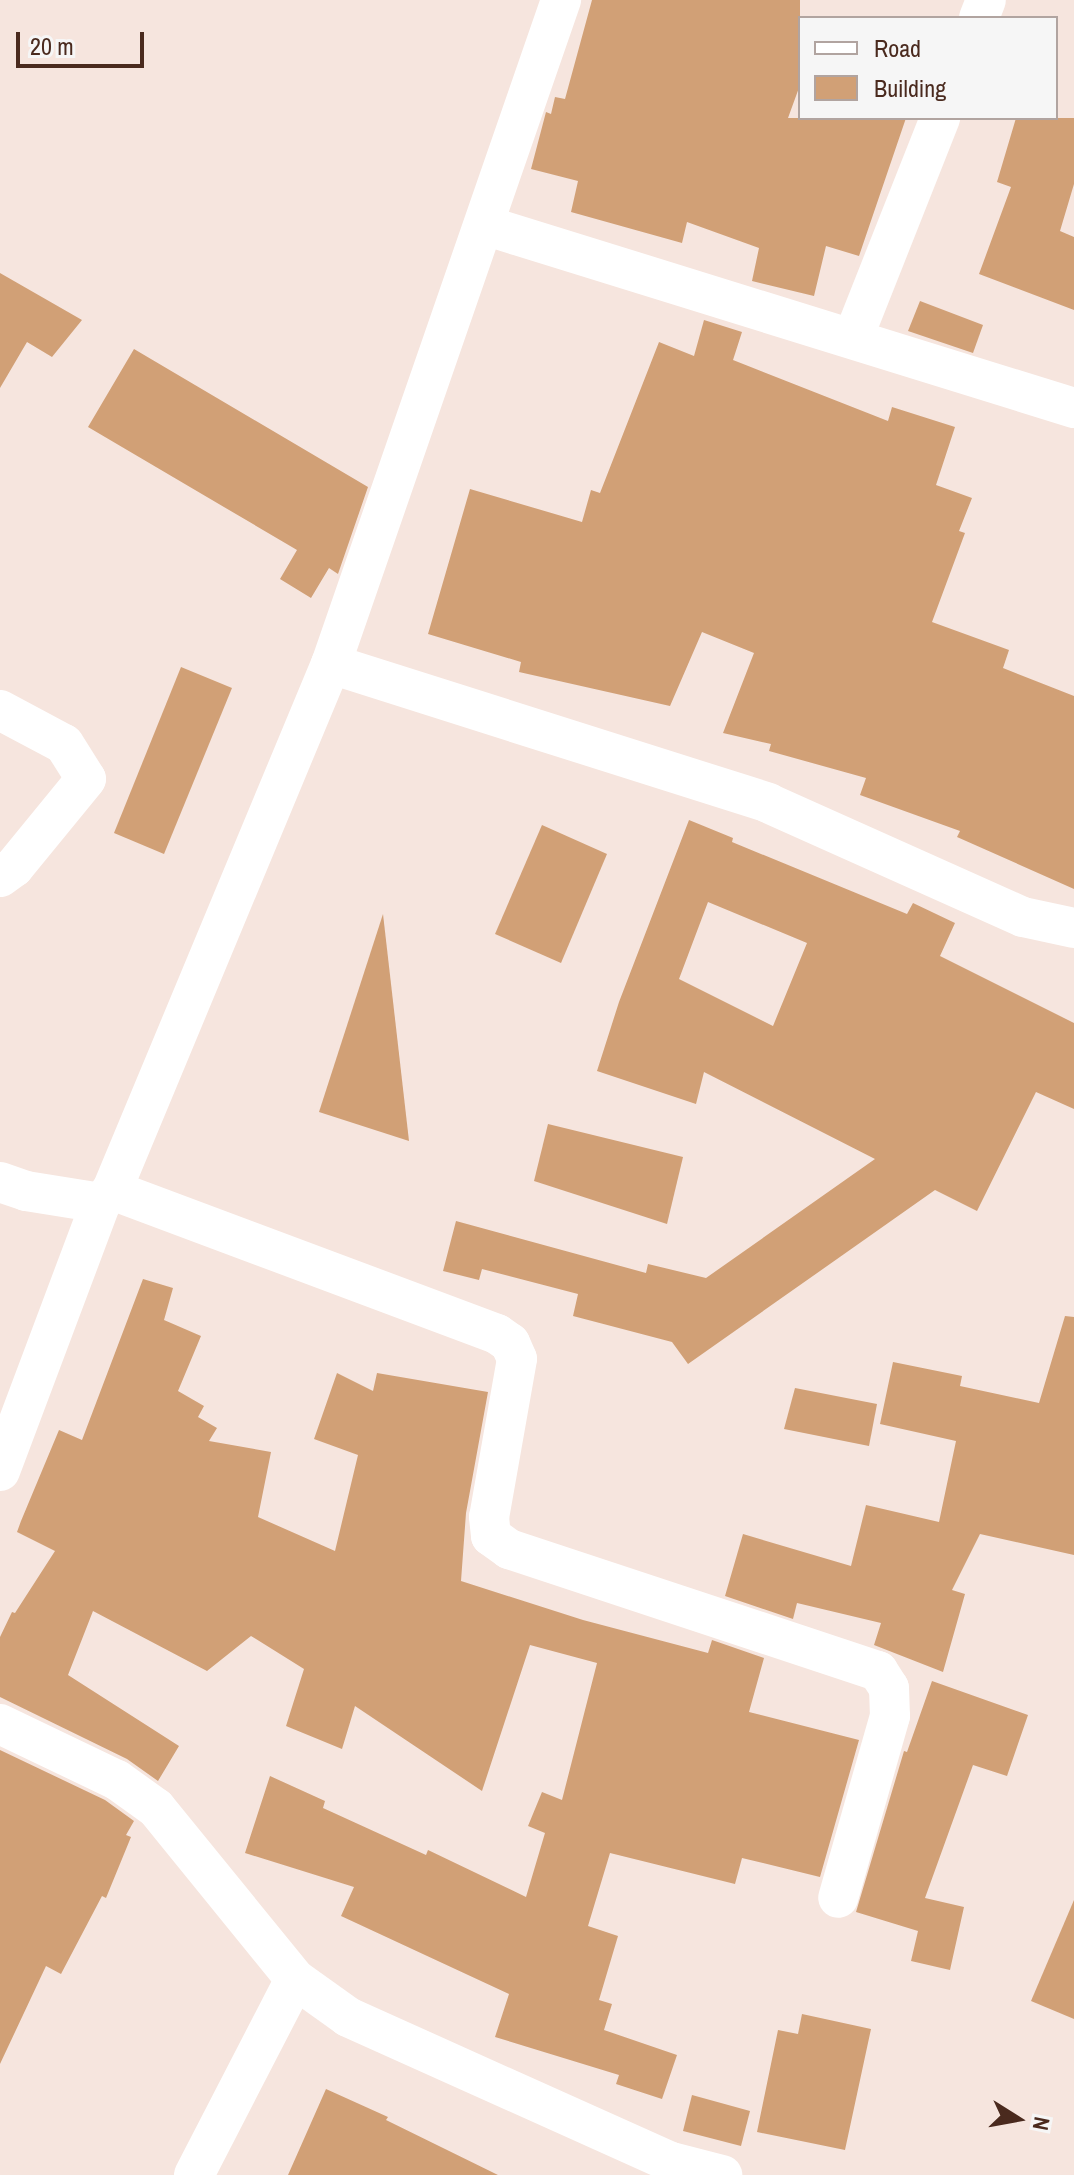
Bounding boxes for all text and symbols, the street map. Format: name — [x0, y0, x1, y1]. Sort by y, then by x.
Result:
scale bar — [20, 16, 148, 66]
legend — [798, 16, 1058, 120]
text: 20 m — [30, 30, 74, 62]
text: Road — [874, 32, 921, 64]
text: Building — [874, 72, 946, 104]
north arrow — [978, 2079, 1058, 2159]
text: N — [1026, 2114, 1058, 2133]

